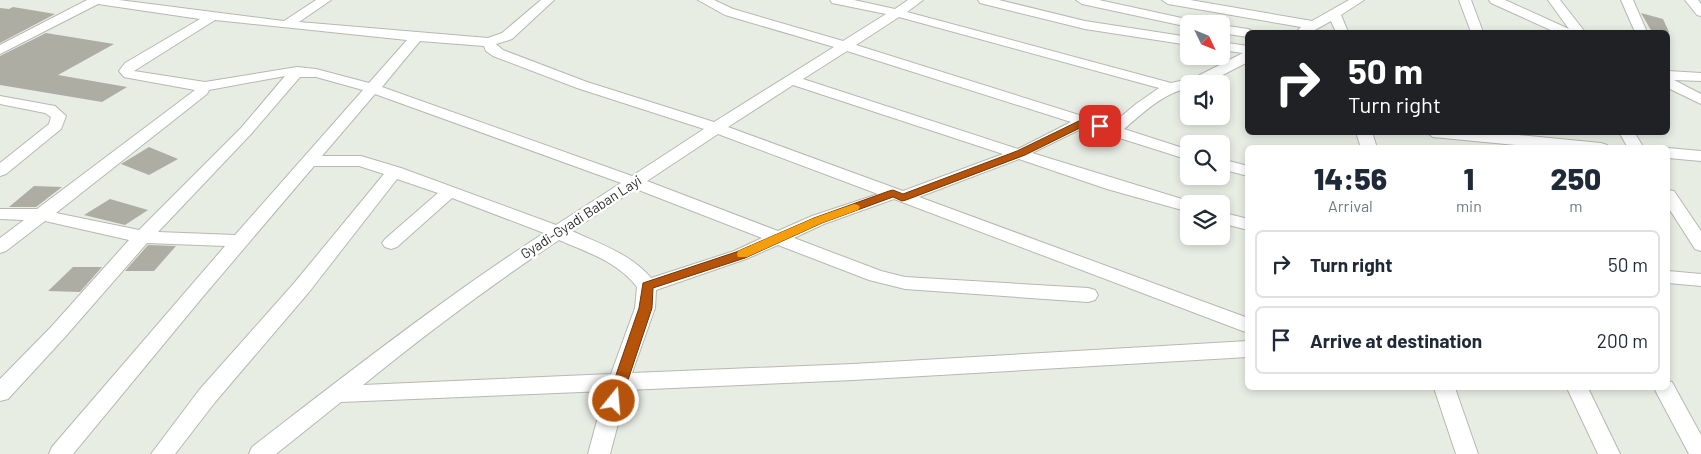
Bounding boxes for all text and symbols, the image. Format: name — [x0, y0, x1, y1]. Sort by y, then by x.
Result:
north arrow — [1180, 15, 1230, 65]
map controls — [1180, 15, 1230, 245]
text: 50 m — [1348, 49, 1423, 91]
icon: right — [1265, 50, 1330, 115]
button: sound — [1180, 75, 1230, 125]
text: Turn right — [1348, 91, 1441, 117]
pin — [1079, 105, 1121, 147]
icon: arrive — [1086, 112, 1114, 140]
button: search — [1180, 135, 1230, 185]
text: 14:56 — [1314, 160, 1387, 196]
text: 1 — [1464, 160, 1474, 196]
text: 250 — [1551, 160, 1601, 196]
street label: Gyadi-Gyadi Baban Layi — [517, 171, 644, 262]
button: layers — [1180, 195, 1230, 245]
text: Arrival — [1328, 196, 1373, 215]
text: min — [1456, 196, 1482, 215]
text: m — [1569, 196, 1583, 215]
icon: right — [1267, 250, 1295, 278]
text: Turn right — [1310, 253, 1392, 276]
text: 50 m — [1608, 253, 1648, 276]
icon: arrive — [1267, 326, 1295, 354]
text: Arrive at destination — [1310, 329, 1482, 352]
text: 200 m — [1597, 329, 1648, 352]
position arrow — [587, 374, 639, 426]

